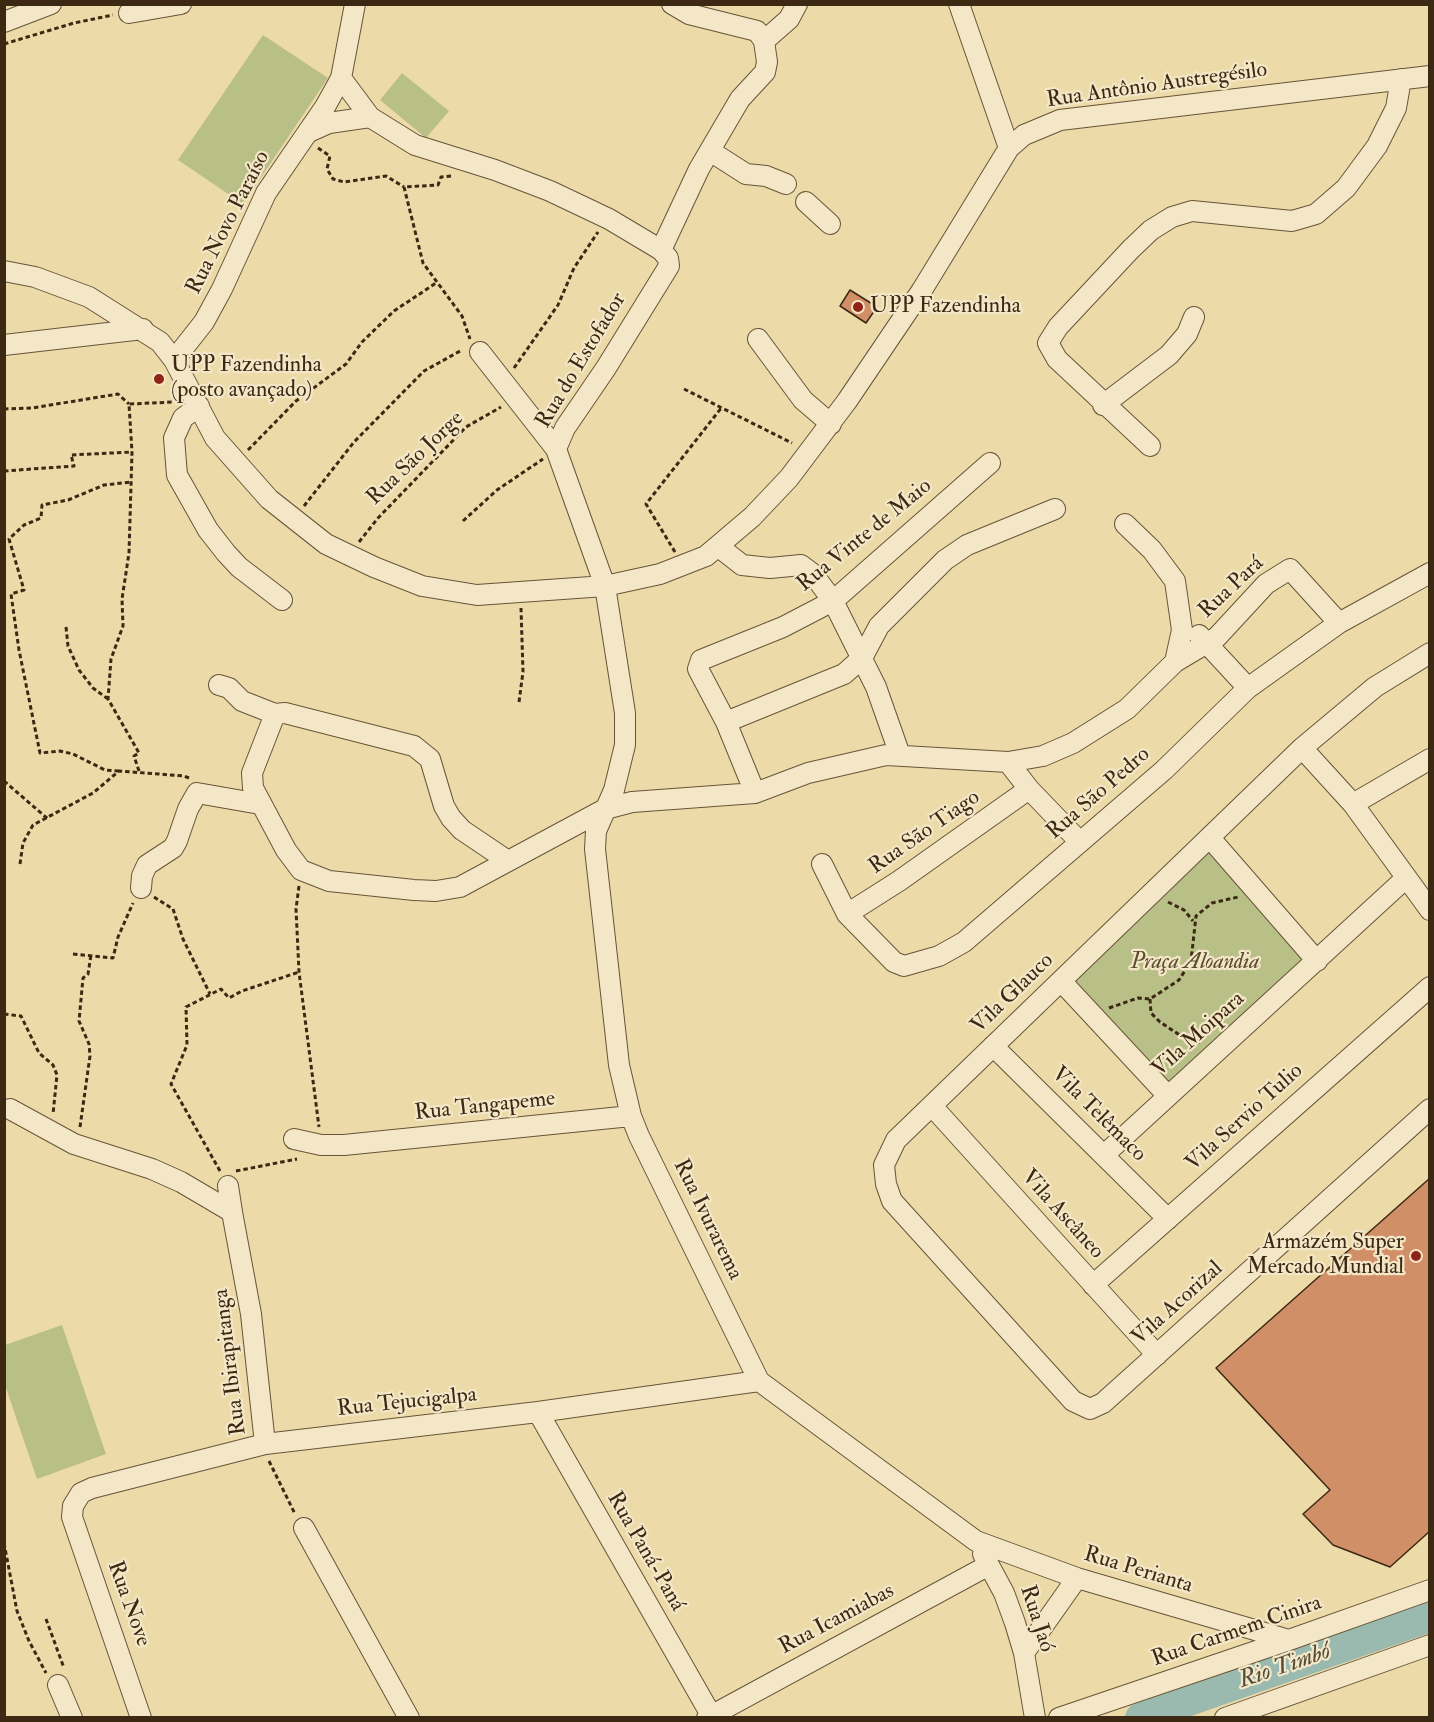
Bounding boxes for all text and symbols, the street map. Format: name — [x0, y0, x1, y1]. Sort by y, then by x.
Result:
street label: Rua Antônio Austregésilo — [1045, 57, 1269, 115]
street label: Rua Novo Paraíso — [182, 147, 276, 299]
street label: Rua do Estofador — [531, 288, 633, 434]
place label: UPP Fazendinha — [870, 294, 1021, 320]
marker: UPP Fazendinha — [851, 300, 865, 314]
place label: UPP Fazendinha (posto avançado) — [171, 353, 322, 404]
marker: UPP Fazendinha (posto avançado) — [152, 372, 166, 386]
street label: Rua São Jorge — [362, 406, 470, 512]
street label: Rua Vinte de Maio — [792, 474, 938, 598]
street label: Rua Pará — [1194, 551, 1270, 625]
street label: Rua São Pedro — [1042, 742, 1156, 846]
street label: Rua São Tiago — [864, 785, 986, 881]
street label: Vila Glauco — [966, 948, 1060, 1040]
park label: Praça Aloandia — [1131, 950, 1259, 976]
street label: Vila Moipara — [1147, 987, 1251, 1083]
street label: Vila Servio Tulio — [1181, 1059, 1309, 1177]
street label: Vila Telêmaco — [1045, 1062, 1151, 1168]
street label: Rua Tangapeme — [413, 1086, 557, 1128]
street label: Rua Ivurarema — [666, 1155, 748, 1285]
street label: Vila Ascâneo — [1015, 1165, 1109, 1265]
place label: Armazém Super Mercado Mundial — [1247, 1230, 1404, 1282]
marker: Armazém Super Mercado Mundial — [1409, 1249, 1423, 1263]
street label: Vila Acorizal — [1127, 1256, 1229, 1352]
street label: Rua Ibirapitanga — [209, 1287, 253, 1437]
street label: Rua Tejucigalpa — [336, 1383, 478, 1423]
street label: Rua Paná-Paná — [600, 1488, 690, 1616]
street label: Rua Perianta — [1080, 1542, 1196, 1600]
street label: Rua Nove — [100, 1558, 156, 1650]
street label: Rua Icamiabas — [775, 1579, 899, 1661]
street label: Rua Jaó — [1013, 1582, 1059, 1656]
street label: Rua Carmem Cinira — [1149, 1591, 1325, 1673]
water label: Rio Timbó — [1235, 1638, 1335, 1696]

